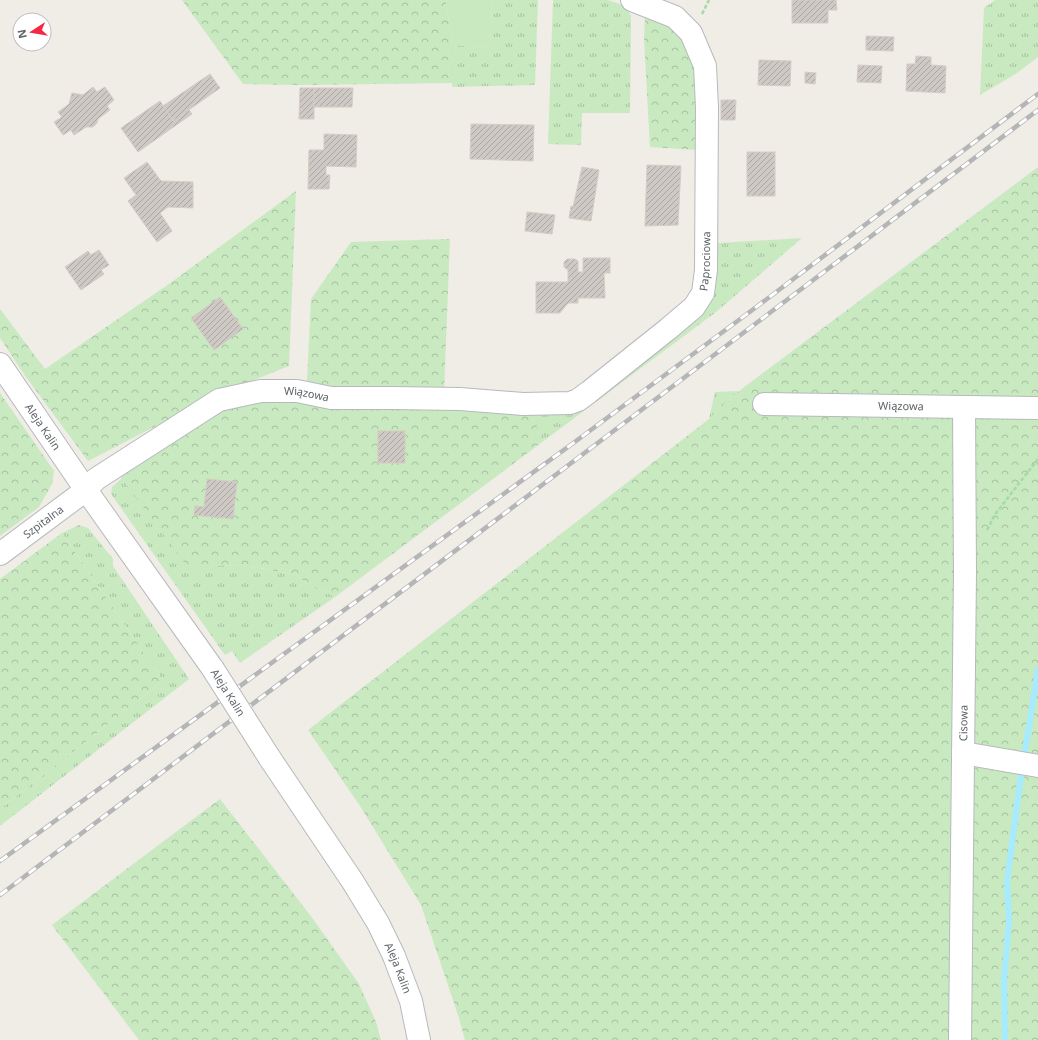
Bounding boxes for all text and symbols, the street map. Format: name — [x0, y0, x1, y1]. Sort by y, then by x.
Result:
north arrow — [12, 12, 52, 52]
text: N — [13, 28, 30, 40]
street label: Paprociowa — [695, 231, 713, 292]
street label: Wiązowa — [284, 383, 331, 404]
street label: Wiązowa — [878, 398, 924, 413]
street label: Aleja Kalin — [22, 400, 65, 453]
street label: Szpitalna — [20, 501, 66, 541]
street label: Aleja Kalin — [208, 666, 249, 719]
street label: Cisowa — [955, 705, 971, 741]
street label: Aleja Kalin — [382, 940, 415, 995]

